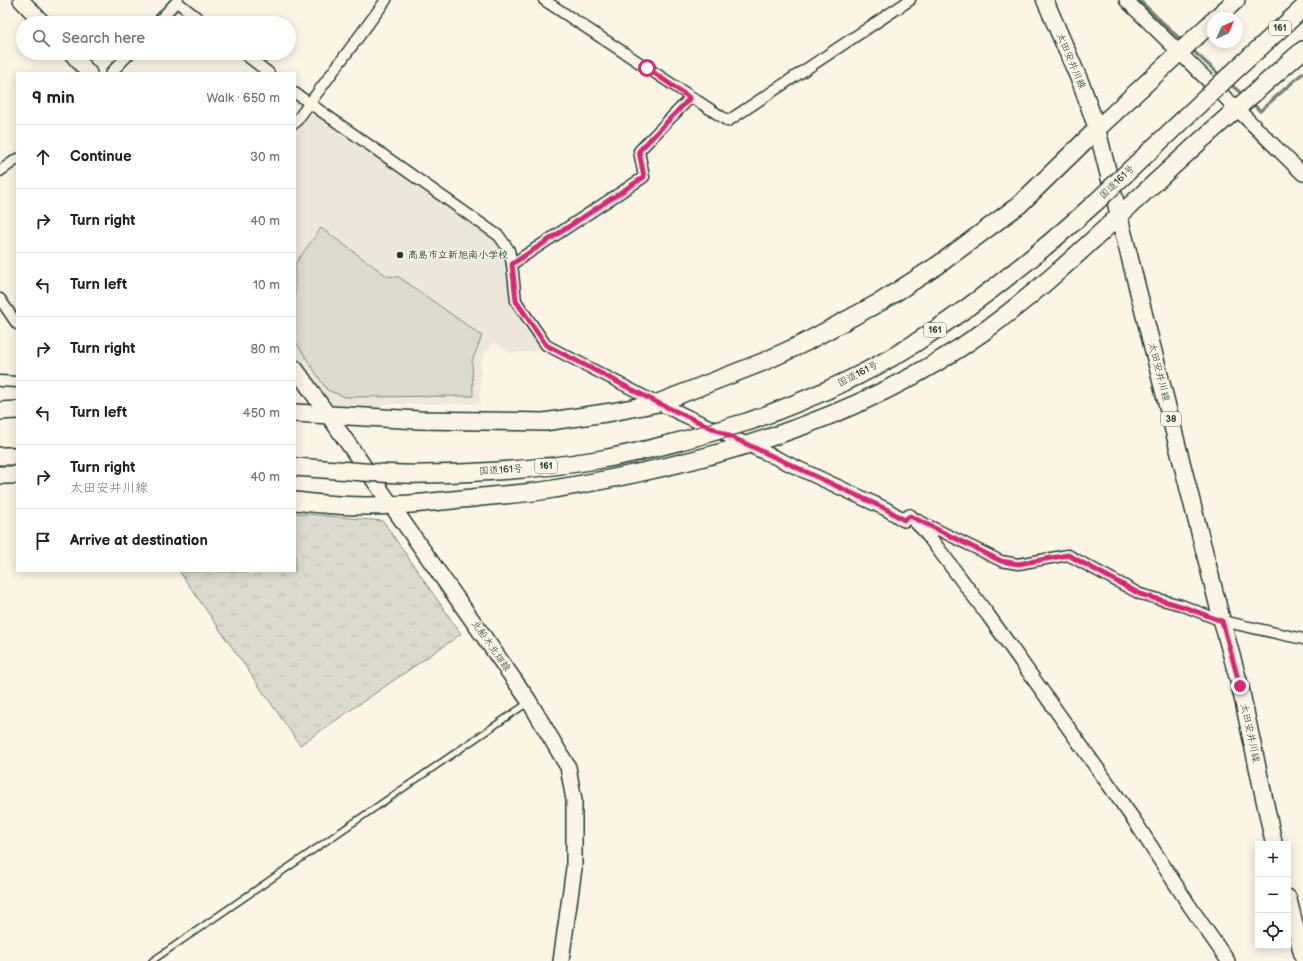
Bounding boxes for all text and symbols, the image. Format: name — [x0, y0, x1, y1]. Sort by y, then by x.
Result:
north arrow — [1207, 12, 1243, 48]
search box — [16, 16, 296, 60]
road number: 161 — [1269, 21, 1291, 35]
icon: search — [30, 27, 52, 49]
text: Search here — [62, 29, 145, 48]
street label: 太田安井川線 — [1054, 31, 1088, 91]
route start — [638, 59, 656, 77]
text: 9 min — [32, 88, 75, 108]
text: Walk · 650 m — [206, 90, 280, 106]
icon: ahead — [32, 146, 54, 168]
text: Continue — [70, 147, 132, 166]
text: 30 m — [250, 149, 280, 165]
street label: 国道161号 — [1097, 162, 1137, 202]
icon: right — [32, 210, 54, 232]
text: Turn right — [70, 211, 135, 230]
text: 40 m — [250, 213, 280, 229]
place label: 高島市立新旭南小学校 — [408, 249, 508, 261]
marker: 高島市立新旭南小学校 — [395, 250, 405, 260]
icon: left — [32, 274, 54, 296]
text: Turn left — [70, 275, 127, 294]
text: 10 m — [253, 277, 280, 293]
road number: 161 — [924, 323, 946, 337]
icon: right — [32, 338, 54, 360]
text: Turn right — [70, 339, 135, 358]
text: 80 m — [251, 341, 280, 357]
street label: 太田安井川線 — [1146, 341, 1172, 403]
street label: 国道161号 — [836, 359, 880, 389]
icon: left — [32, 402, 54, 424]
text: Turn left — [70, 403, 127, 422]
text: 450 m — [243, 405, 280, 421]
road number: 38 — [1161, 412, 1181, 426]
text: Turn right — [70, 458, 135, 477]
road number: 161 — [535, 459, 557, 473]
street label: 国道161号 — [479, 462, 523, 478]
icon: right — [32, 466, 54, 488]
text: 40 m — [250, 469, 280, 485]
text: 太田安井川線 — [70, 480, 148, 496]
icon: arrive — [32, 530, 54, 552]
text: Arrive at destination — [70, 531, 208, 550]
street label: 北船木北畑線 — [469, 618, 513, 674]
route end — [1231, 677, 1249, 695]
street label: 太田安井川線 — [1238, 702, 1262, 764]
map controls — [1255, 841, 1291, 949]
button: + — [1255, 841, 1291, 877]
button: − — [1255, 877, 1291, 913]
button: locate — [1255, 913, 1291, 949]

